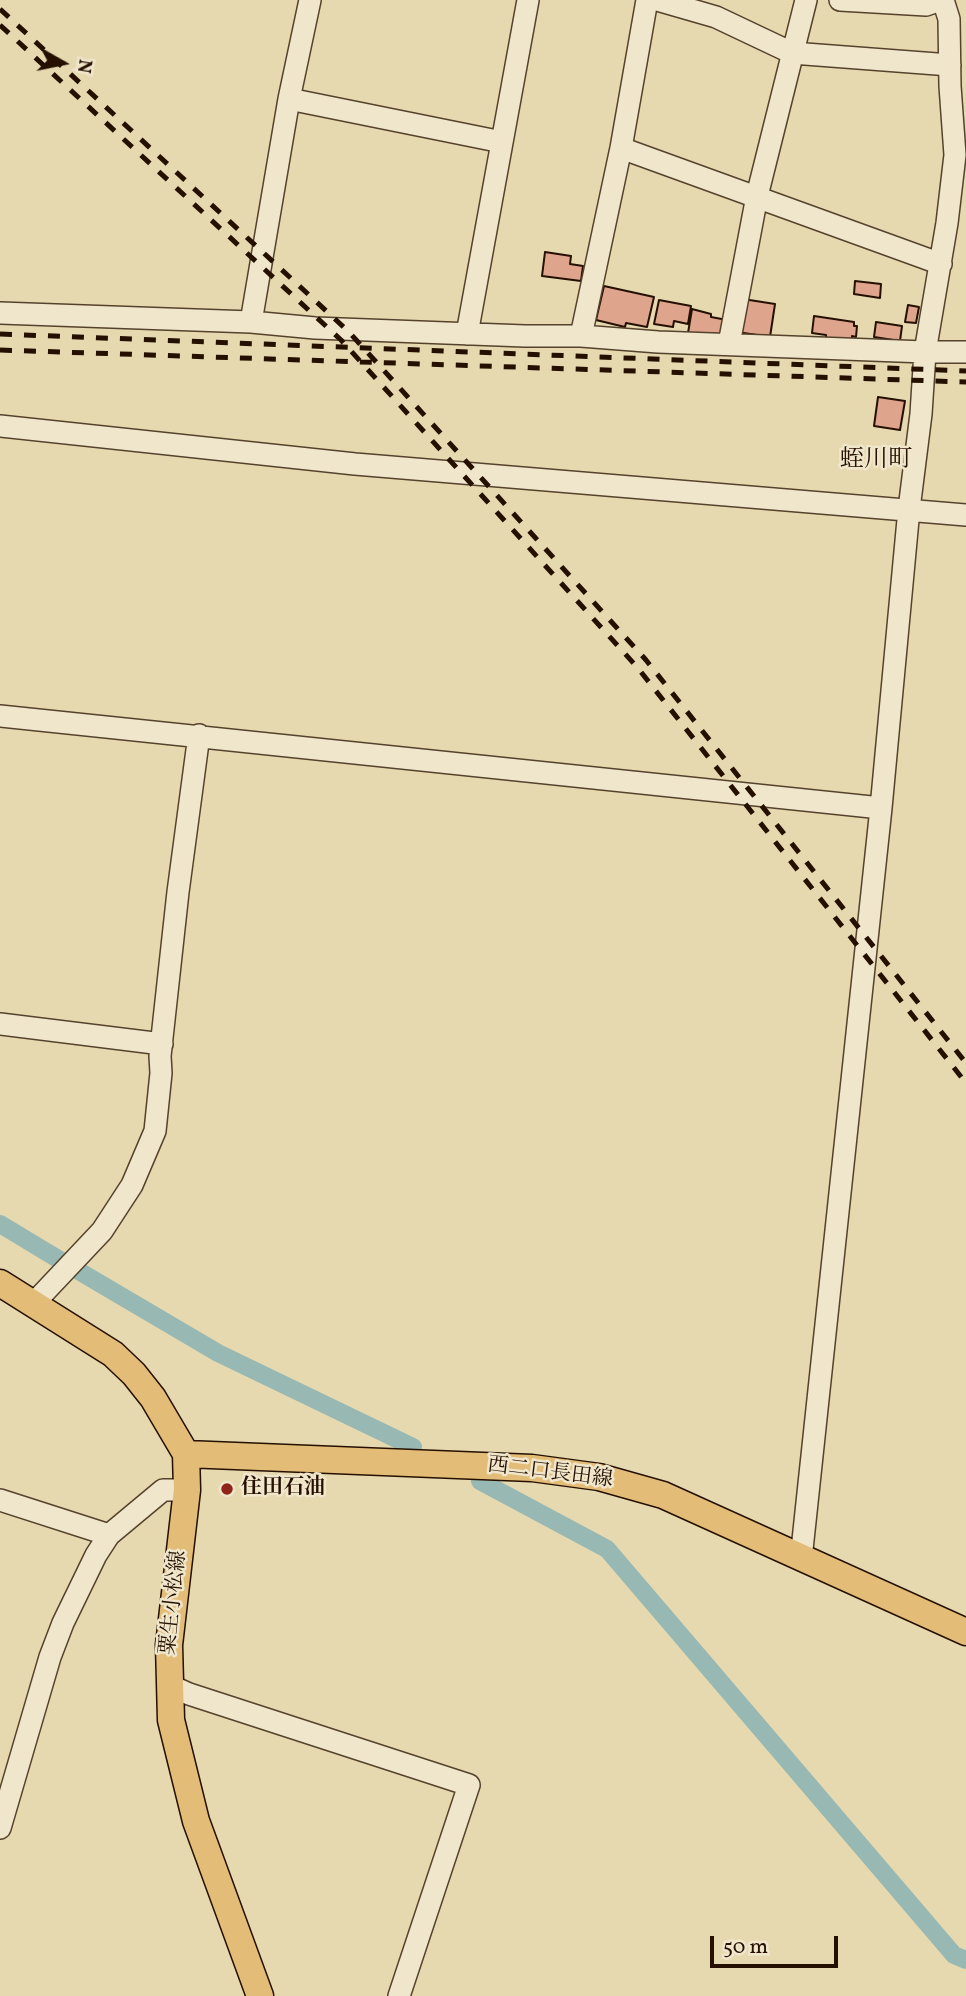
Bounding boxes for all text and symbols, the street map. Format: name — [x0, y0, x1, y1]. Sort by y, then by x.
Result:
north arrow — [28, 28, 98, 98]
text: N — [70, 57, 98, 75]
district label: 蛭川町 — [840, 448, 912, 476]
street label: 西二口長田線 — [486, 1454, 614, 1494]
place label: 住田石油 — [241, 1476, 325, 1502]
marker: 住田石油 — [219, 1481, 235, 1497]
street label: 粟生小松線 — [157, 1549, 193, 1657]
scale bar — [714, 1923, 842, 1967]
text: 50 m — [723, 1933, 768, 1962]

